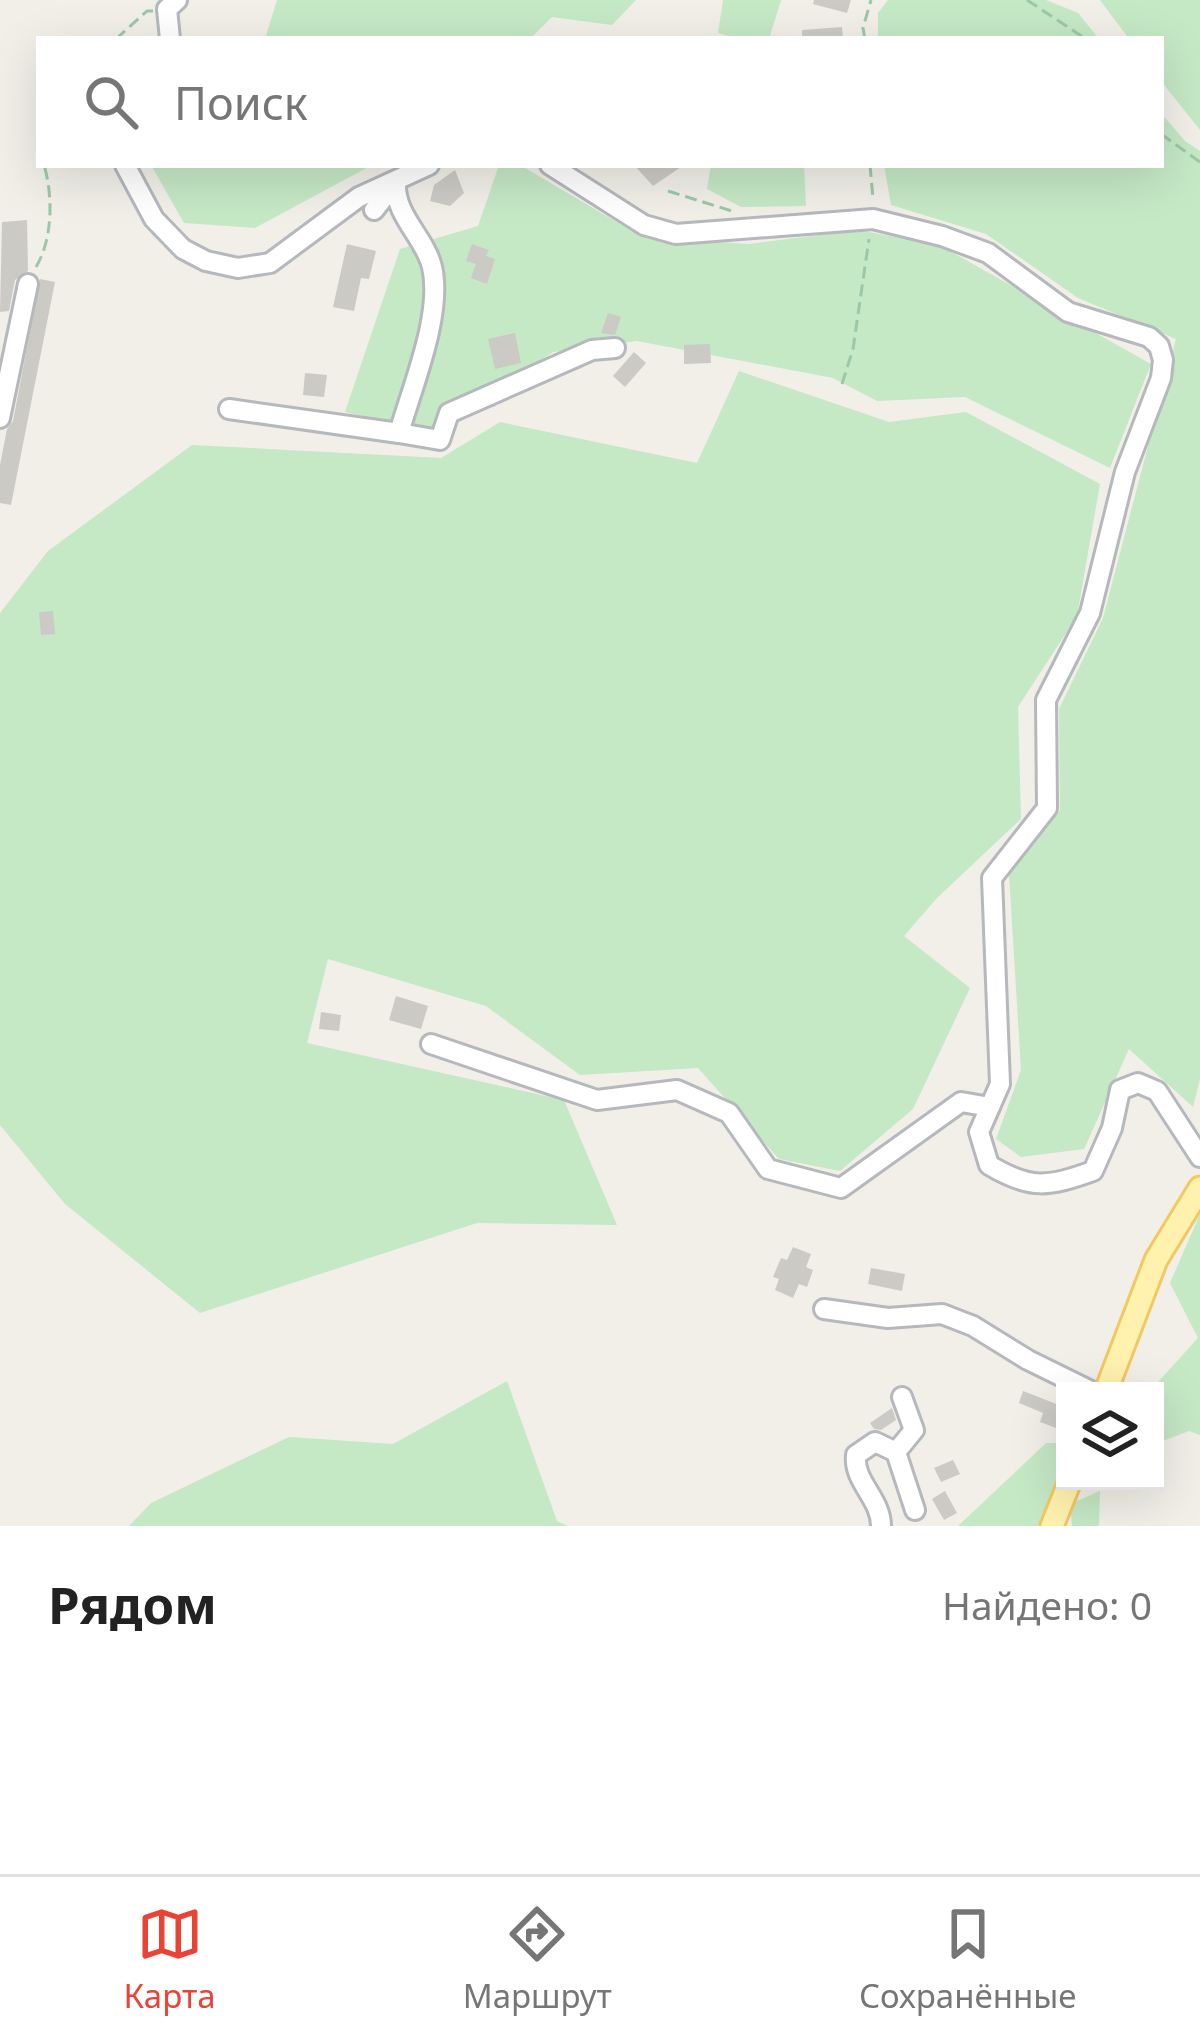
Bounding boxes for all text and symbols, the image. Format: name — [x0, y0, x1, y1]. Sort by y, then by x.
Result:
search box — [36, 36, 1164, 168]
icon: search — [78, 69, 144, 135]
text: Поиск — [174, 72, 308, 133]
map controls — [1056, 1382, 1164, 1490]
button: layers — [1056, 1382, 1164, 1490]
text: Рядом — [48, 1569, 217, 1639]
text: Найдено: 0 — [942, 1578, 1152, 1631]
tab: Карта — [124, 1901, 216, 2018]
tab: Маршрут — [463, 1901, 612, 2018]
tab: Сохранённые — [859, 1901, 1076, 2018]

